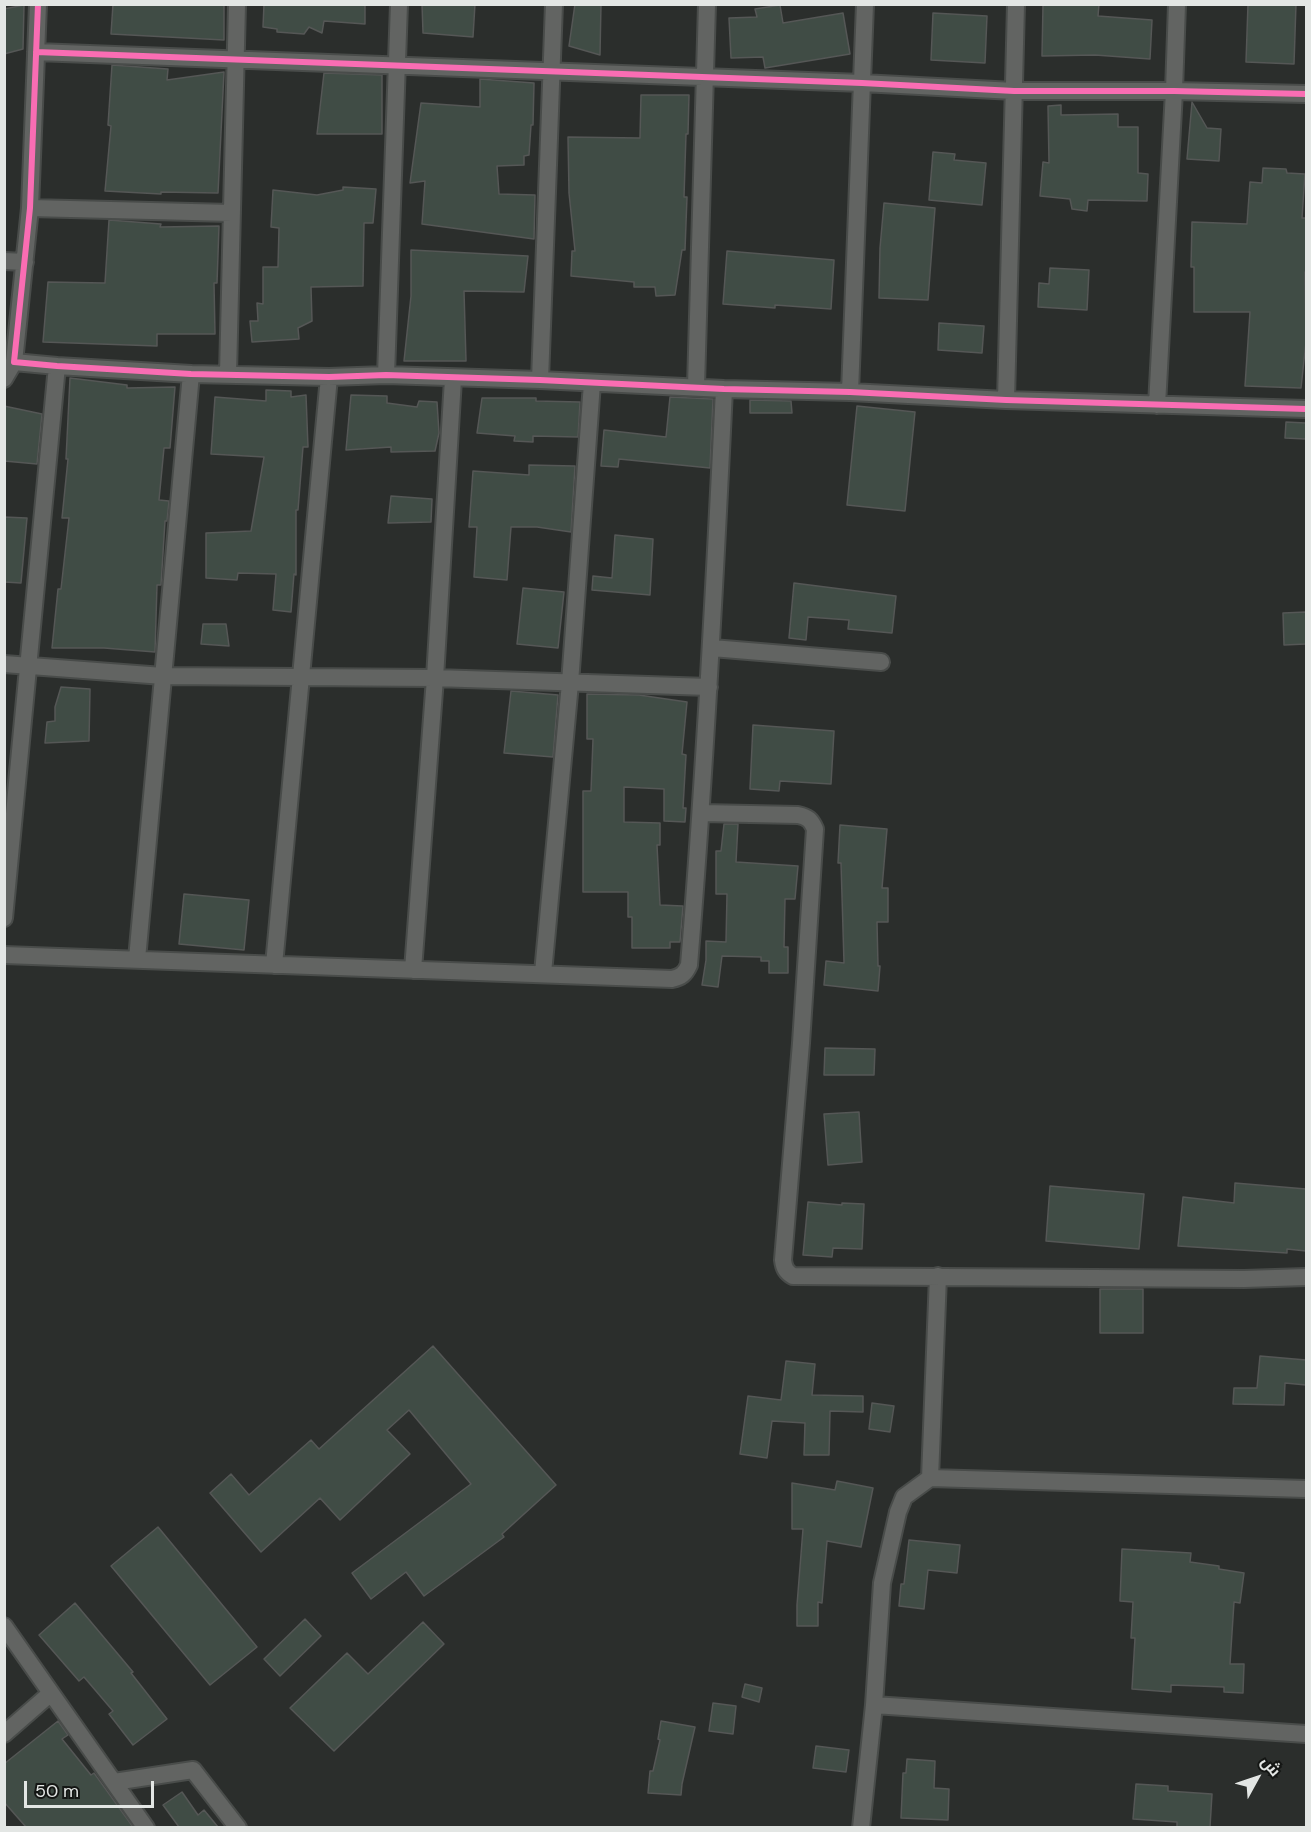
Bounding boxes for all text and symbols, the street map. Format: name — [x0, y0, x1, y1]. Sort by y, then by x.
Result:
north arrow — [1227, 1748, 1287, 1808]
text: ش — [1257, 1751, 1286, 1781]
scale bar — [27, 1769, 158, 1807]
text: 50 m — [35, 1779, 79, 1803]

